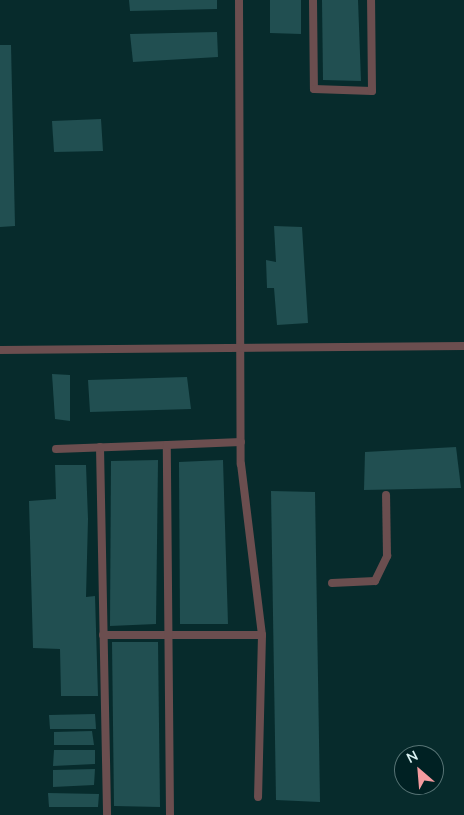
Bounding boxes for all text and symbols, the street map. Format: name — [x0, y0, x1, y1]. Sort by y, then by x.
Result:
north arrow — [394, 745, 444, 795]
text: N — [403, 746, 421, 768]

